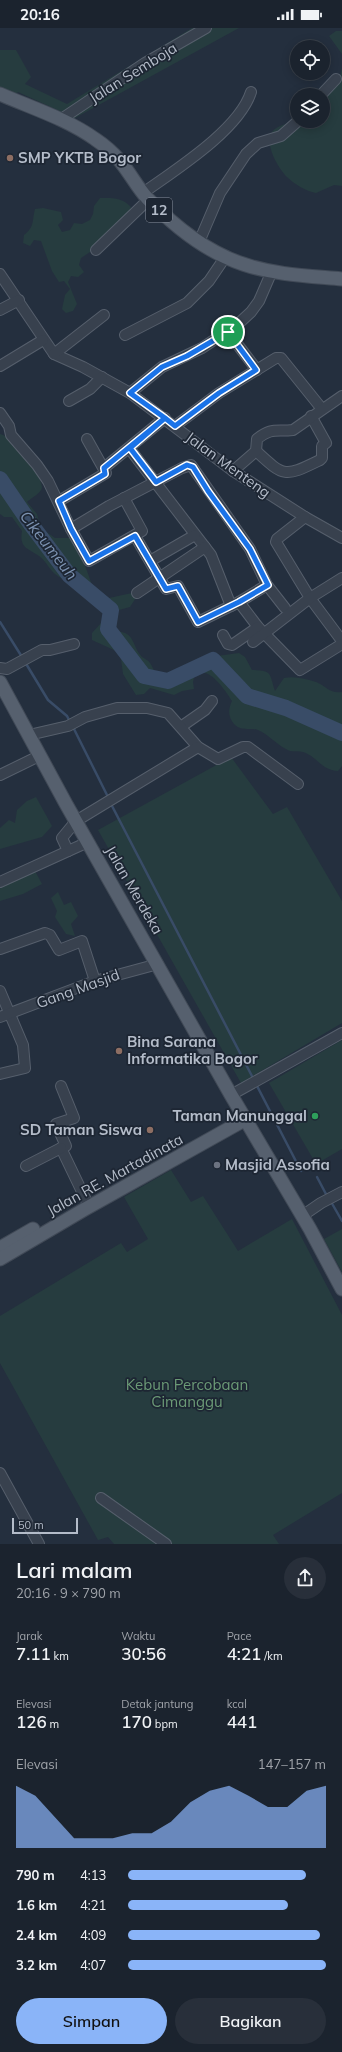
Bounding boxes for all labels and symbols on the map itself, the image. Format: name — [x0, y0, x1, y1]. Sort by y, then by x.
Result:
street label: Jalan Semboja — [85, 38, 180, 107]
place label: SMP YKTB Bogor — [18, 148, 141, 167]
marker: SMP YKTB Bogor — [5, 153, 15, 163]
road number: 12 — [146, 198, 172, 222]
pin — [211, 315, 245, 349]
street label: Jalan Menteng — [182, 427, 274, 502]
water label: Cikeumeuh — [16, 506, 82, 584]
street label: Jalan Merdeka — [101, 842, 168, 938]
street label: Gang Masjid — [34, 965, 122, 1012]
place label: Bina Sarana Informatika Bogor — [127, 1032, 258, 1068]
marker: Bina Sarana Informatika Bogor — [114, 1046, 124, 1056]
place label: Taman Manunggal — [172, 1106, 307, 1125]
marker: Taman Manunggal — [310, 1111, 320, 1121]
place label: SD Taman Siswa — [20, 1120, 142, 1139]
marker: SD Taman Siswa — [145, 1125, 155, 1135]
street label: Jalan RE. Martadinata — [43, 1129, 186, 1220]
place label: Masjid Assofia — [225, 1155, 330, 1174]
marker: Masjid Assofia — [212, 1160, 222, 1170]
park label: Kebun Percobaan Cimanggu — [126, 1375, 248, 1411]
scale bar — [12, 1516, 78, 1535]

